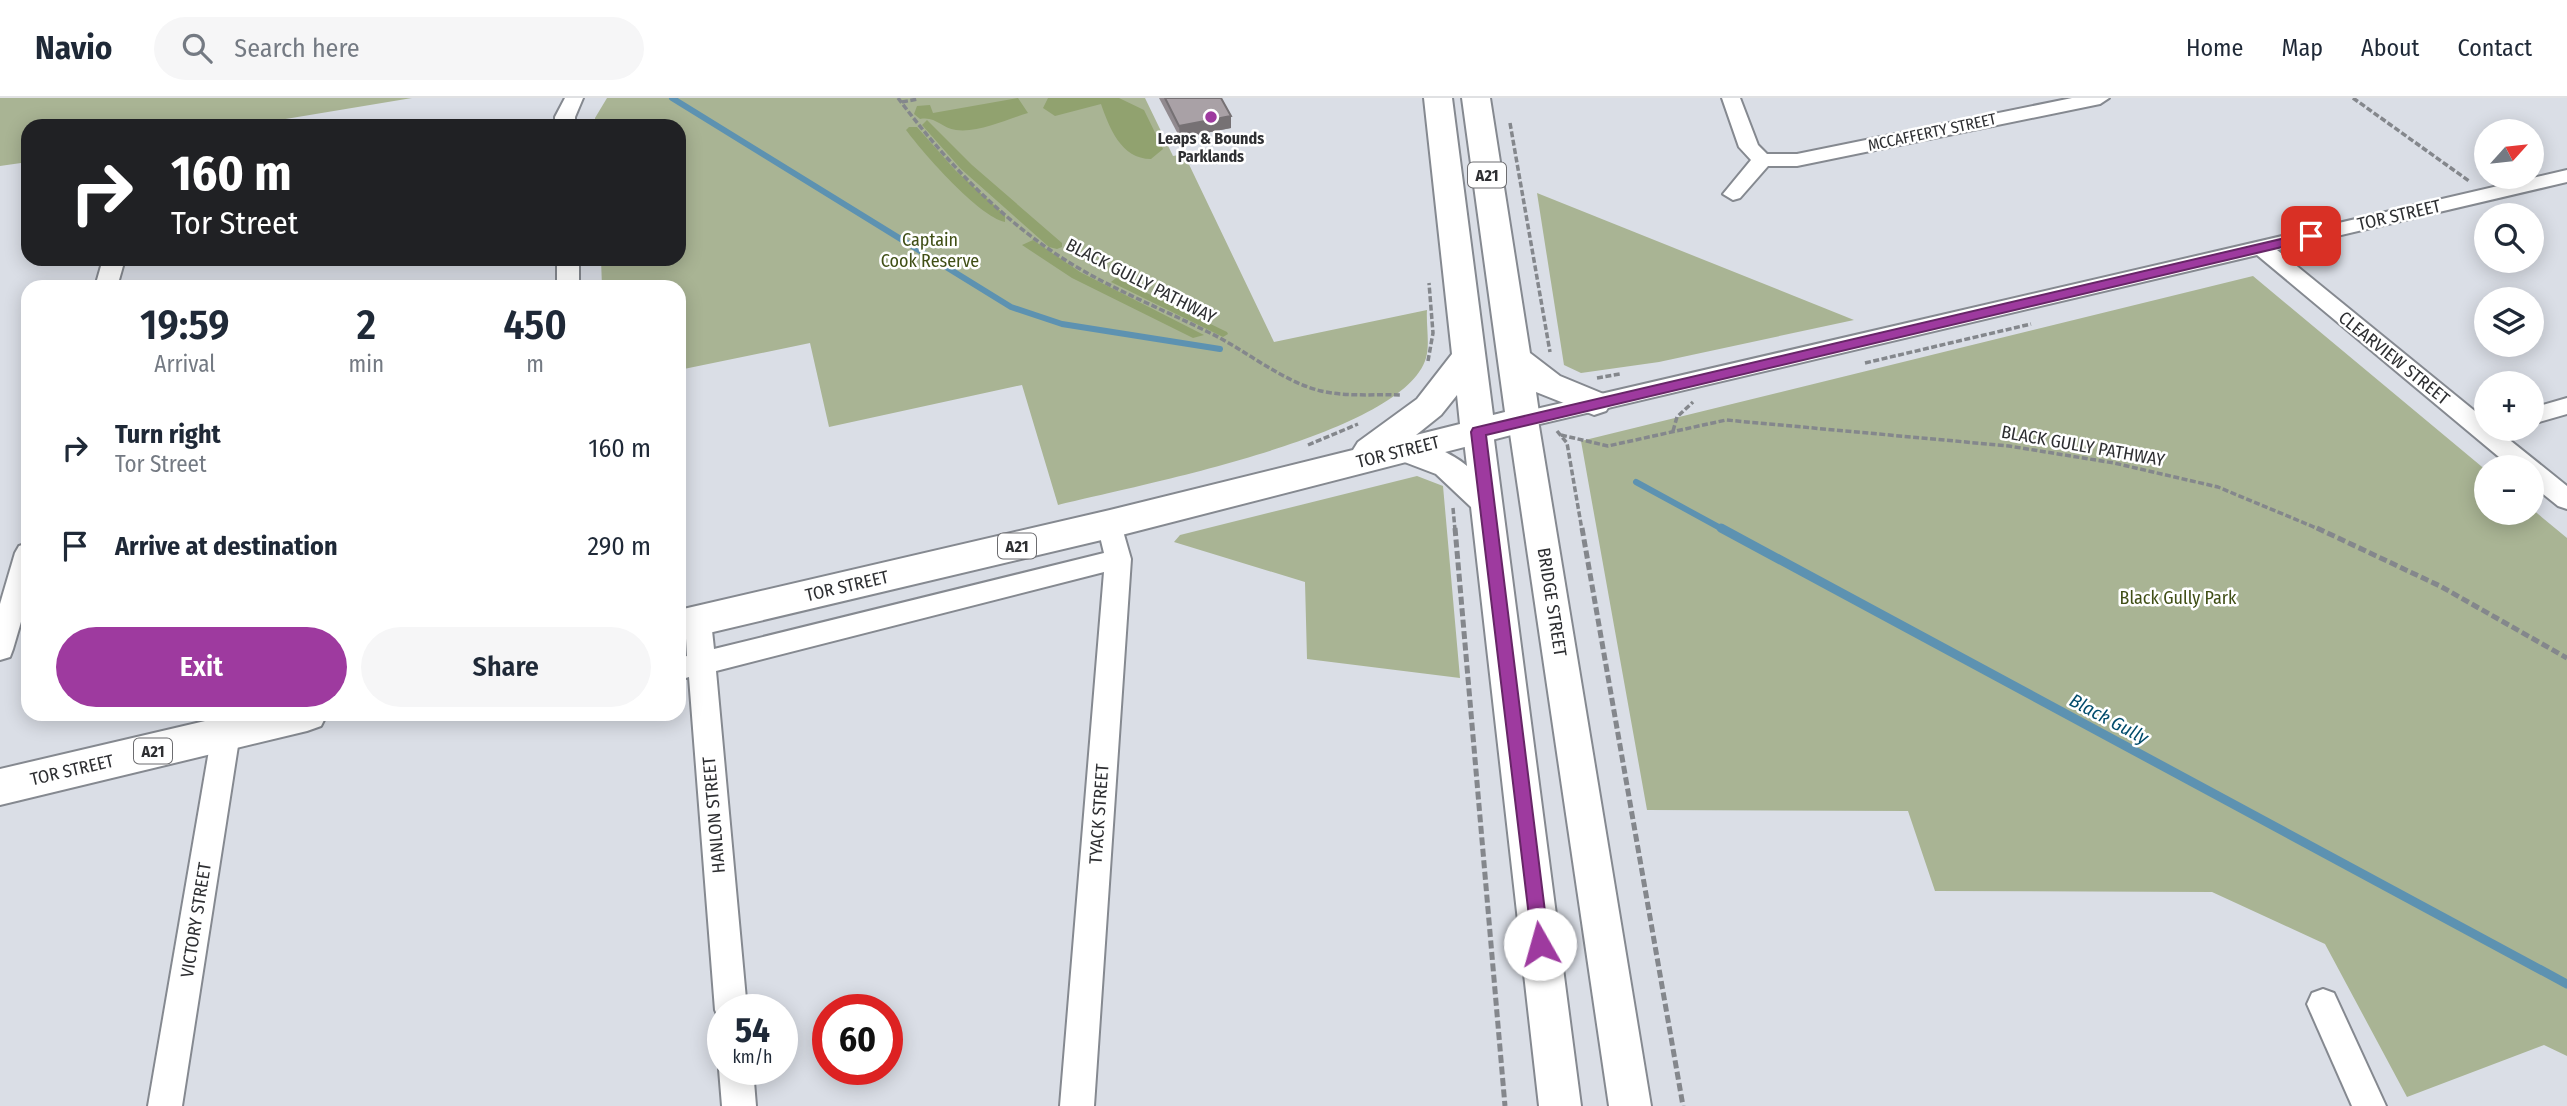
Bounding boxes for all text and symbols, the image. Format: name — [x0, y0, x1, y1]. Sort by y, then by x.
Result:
search box — [154, 17, 644, 80]
text: Navio — [35, 28, 112, 68]
icon: search — [178, 29, 216, 67]
text: Search here — [234, 33, 360, 64]
text: Home — [2186, 34, 2243, 62]
text: Map — [2281, 34, 2323, 62]
text: About — [2361, 34, 2419, 62]
text: Contact — [2457, 34, 2532, 62]
marker: Leaps & Bounds Parklands — [1203, 109, 1219, 125]
street label: MCCAFFERTY STREET — [1866, 109, 1998, 155]
north arrow — [2474, 119, 2544, 189]
map controls — [2474, 119, 2544, 525]
place label: Leaps & Bounds Parklands — [1158, 129, 1264, 166]
text: 160 m — [171, 144, 292, 203]
icon: right — [56, 147, 147, 238]
road number: A21 — [1468, 162, 1506, 188]
street label: TOR STREET — [2355, 195, 2443, 235]
button: search — [2474, 203, 2544, 273]
text: Tor Street — [171, 204, 298, 242]
pin — [2281, 206, 2341, 266]
icon: arrive — [2292, 217, 2330, 255]
park label: Captain Cook Reserve — [881, 229, 979, 272]
street label: BLACK GULLY PATHWAY — [1062, 234, 1220, 328]
button: layers — [2474, 287, 2544, 357]
text: 19:59 — [140, 300, 230, 350]
text: 2 — [357, 300, 376, 350]
text: 450 — [503, 300, 567, 350]
street label: CLEARVIEW STREET — [2334, 306, 2455, 410]
text: Arrival — [154, 350, 215, 378]
text: min — [349, 350, 384, 378]
text: m — [526, 350, 544, 378]
button: + — [2474, 371, 2544, 441]
text: Turn right — [115, 419, 221, 450]
street label: BLACK GULLY PATHWAY — [2000, 421, 2166, 471]
icon: right — [56, 429, 94, 467]
street label: TOR STREET — [1354, 431, 1443, 473]
text: 160 m — [588, 433, 651, 464]
text: Tor Street — [115, 450, 206, 478]
button: − — [2474, 455, 2544, 525]
icon: arrive — [56, 527, 94, 565]
text: Arrive at destination — [115, 531, 338, 562]
text: 290 m — [587, 531, 651, 562]
road number: A21 — [998, 534, 1036, 559]
street label: BRIDGE STREET — [1533, 546, 1572, 659]
street label: TOR STREET — [803, 566, 891, 606]
park label: Black Gully Park — [2120, 587, 2237, 609]
button: Exit — [56, 627, 347, 707]
button: Share — [361, 627, 651, 707]
water label: Black Gully — [2066, 689, 2153, 750]
road number: A21 — [134, 738, 172, 764]
street label: TOR STREET — [28, 750, 116, 790]
street label: HANLON STREET — [698, 755, 730, 874]
street label: TYACK STREET — [1085, 762, 1114, 865]
street label: VICTORY STREET — [176, 860, 216, 979]
position arrow — [1503, 907, 1577, 981]
speed limit sign: 60 — [812, 994, 903, 1085]
text: 54 — [735, 1009, 770, 1051]
text: km/h — [732, 1046, 773, 1068]

